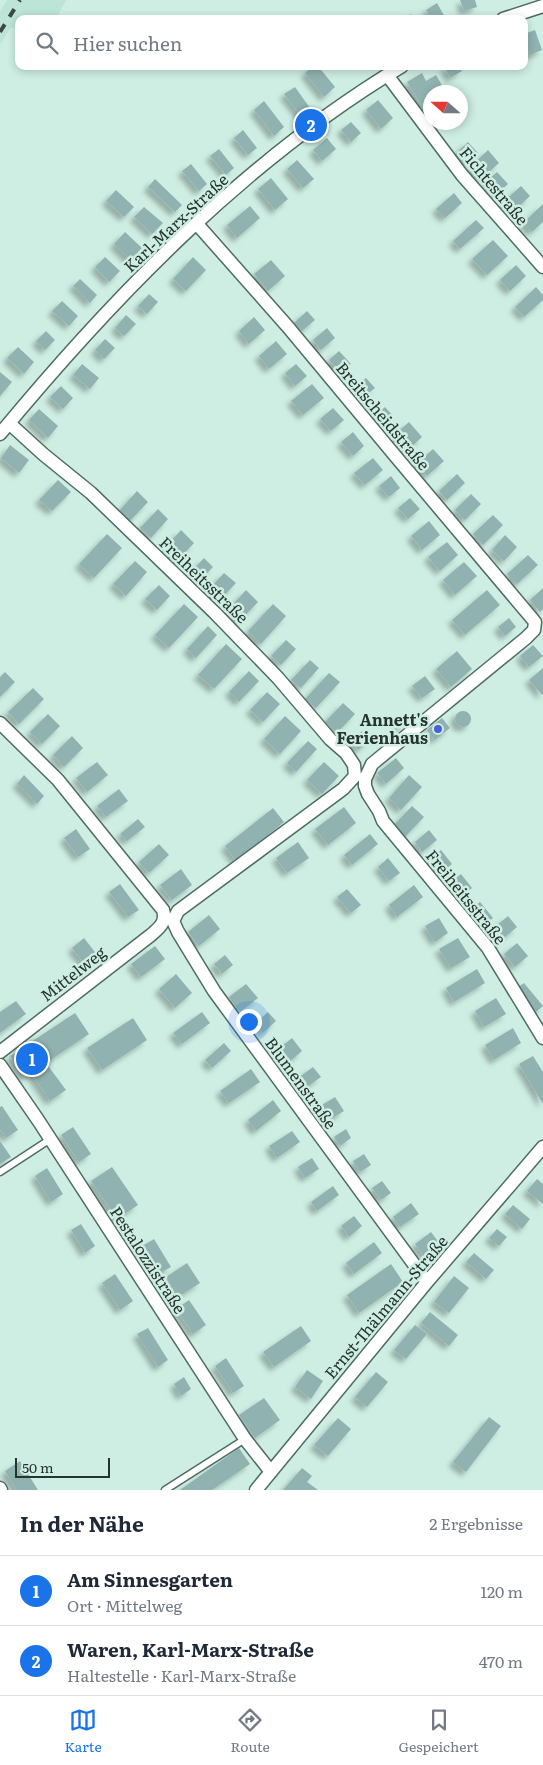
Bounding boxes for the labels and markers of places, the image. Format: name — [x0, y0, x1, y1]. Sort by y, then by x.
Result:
pin: 2 — [295, 106, 327, 144]
place label: Annett's Ferienhaus — [336, 707, 428, 749]
marker: Annett's Ferienhaus — [432, 723, 444, 735]
pin: 1 — [16, 1040, 48, 1078]

